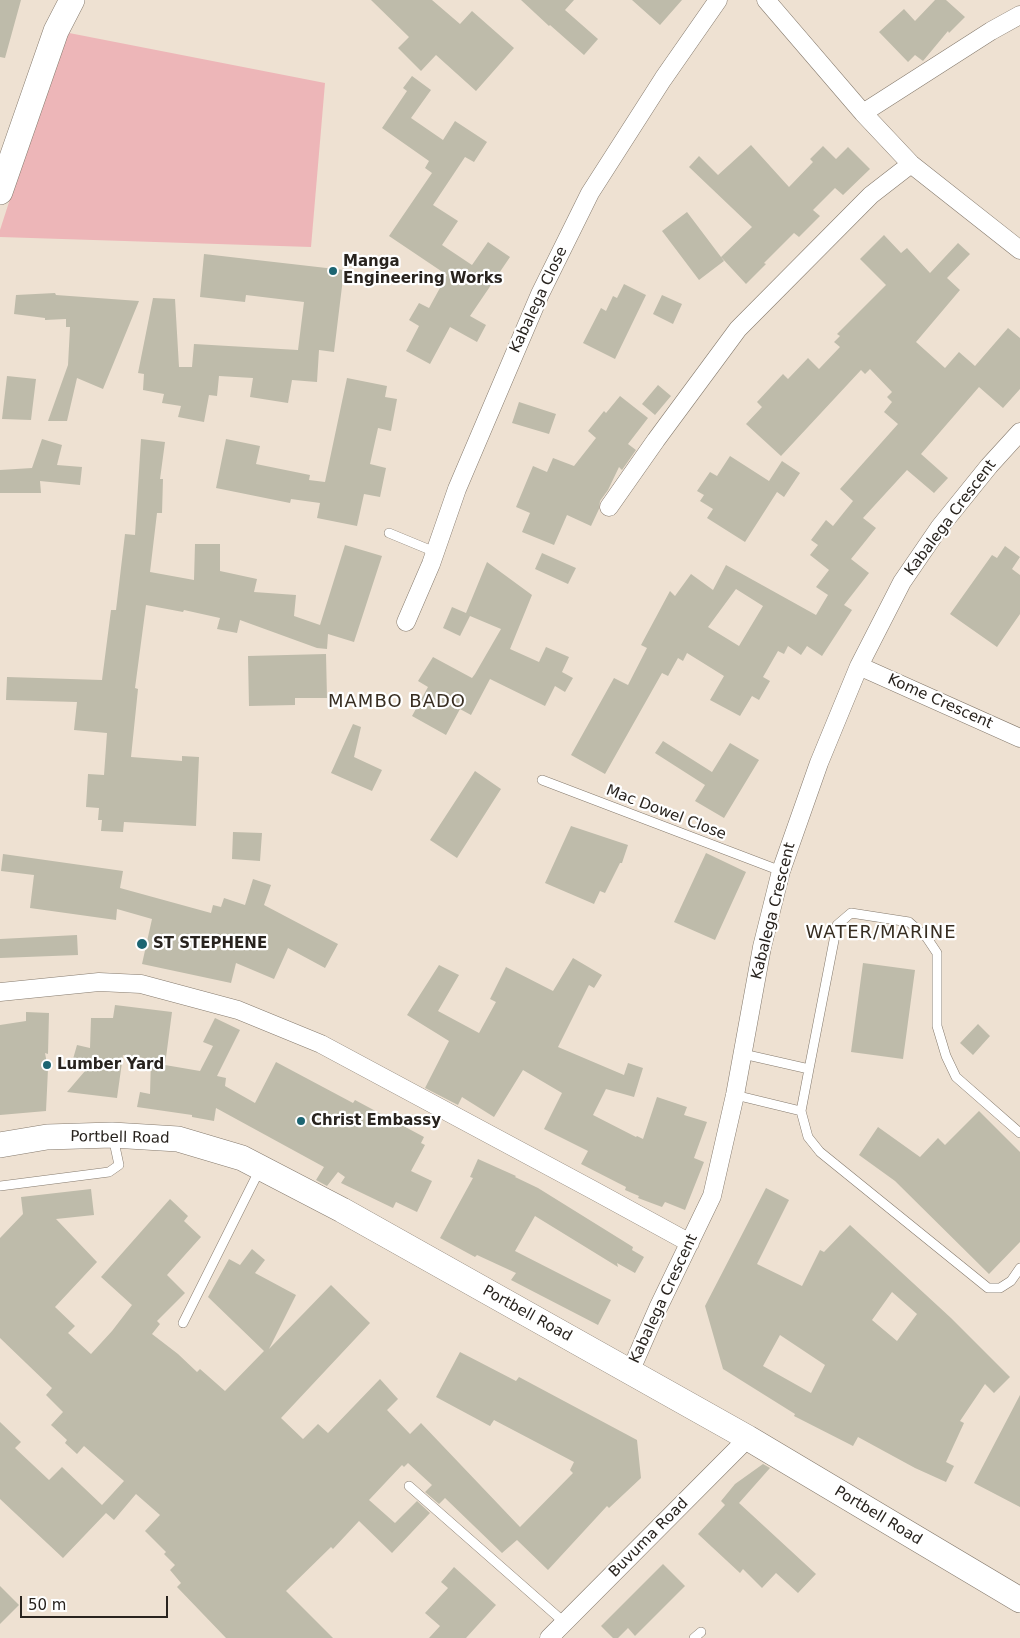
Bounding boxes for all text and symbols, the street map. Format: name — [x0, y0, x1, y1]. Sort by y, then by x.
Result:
street label: Kabalega Close — [506, 244, 572, 356]
place label: Manga Engineering Works — [343, 253, 503, 288]
marker: Manga Engineering Works — [327, 265, 339, 277]
street label: Kabalega Crescent — [902, 456, 1000, 580]
street label: Kome Crescent — [885, 671, 995, 733]
district label: MAMBO BADO — [327, 691, 467, 713]
street label: Mac Dowel Close — [603, 782, 729, 844]
street label: Kabalega Crescent — [748, 841, 800, 981]
district label: WATER/MARINE — [804, 922, 958, 944]
place label: ST STEPHENE — [153, 935, 267, 953]
marker: ST STEPHENE — [135, 937, 149, 951]
place label: Lumber Yard — [57, 1056, 164, 1074]
marker: Lumber Yard — [41, 1059, 53, 1071]
place label: Christ Embassy — [311, 1112, 441, 1130]
marker: Christ Embassy — [295, 1115, 307, 1127]
street label: Portbell Road — [70, 1128, 170, 1148]
street label: Kabalega Crescent — [626, 1231, 702, 1367]
street label: Portbell Road — [479, 1282, 575, 1346]
street label: Portbell Road — [831, 1483, 925, 1549]
street label: Buvuma Road — [606, 1495, 692, 1581]
scale bar — [22, 1586, 170, 1618]
text: 50 m — [28, 1596, 66, 1614]

